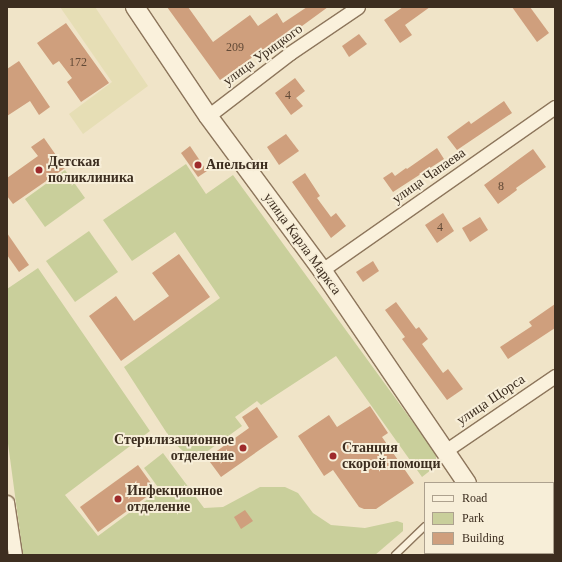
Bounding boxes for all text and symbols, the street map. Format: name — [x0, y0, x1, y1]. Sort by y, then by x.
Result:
street label: улица Урицкого — [220, 21, 306, 89]
house number: 209 — [226, 41, 244, 55]
house number: 172 — [69, 56, 87, 70]
house number: 4 — [285, 89, 291, 103]
street label: улица Чапаева — [389, 145, 469, 207]
place label: Детская поликлиника — [48, 154, 134, 186]
place label: Апельсин — [206, 157, 268, 173]
marker: Апельсин — [193, 160, 203, 170]
marker: Детская поликлиника — [33, 164, 45, 176]
house number: 8 — [498, 180, 504, 194]
street label: улица Карла Маркса — [259, 190, 345, 298]
house number: 4 — [437, 221, 443, 235]
street label: улица Щорса — [454, 371, 528, 429]
place label: Стерилизационное отделение — [114, 432, 234, 464]
place label: Станция скорой помощи — [342, 440, 440, 472]
marker: Стерилизационное отделение — [237, 442, 249, 454]
marker: Станция скорой помощи — [327, 450, 339, 462]
legend — [424, 482, 554, 554]
place label: Инфекционное отделение — [127, 483, 222, 516]
text: Road — [462, 491, 487, 505]
marker: Инфекционное отделение — [112, 493, 124, 505]
text: Park — [462, 511, 484, 525]
text: Building — [462, 531, 504, 545]

